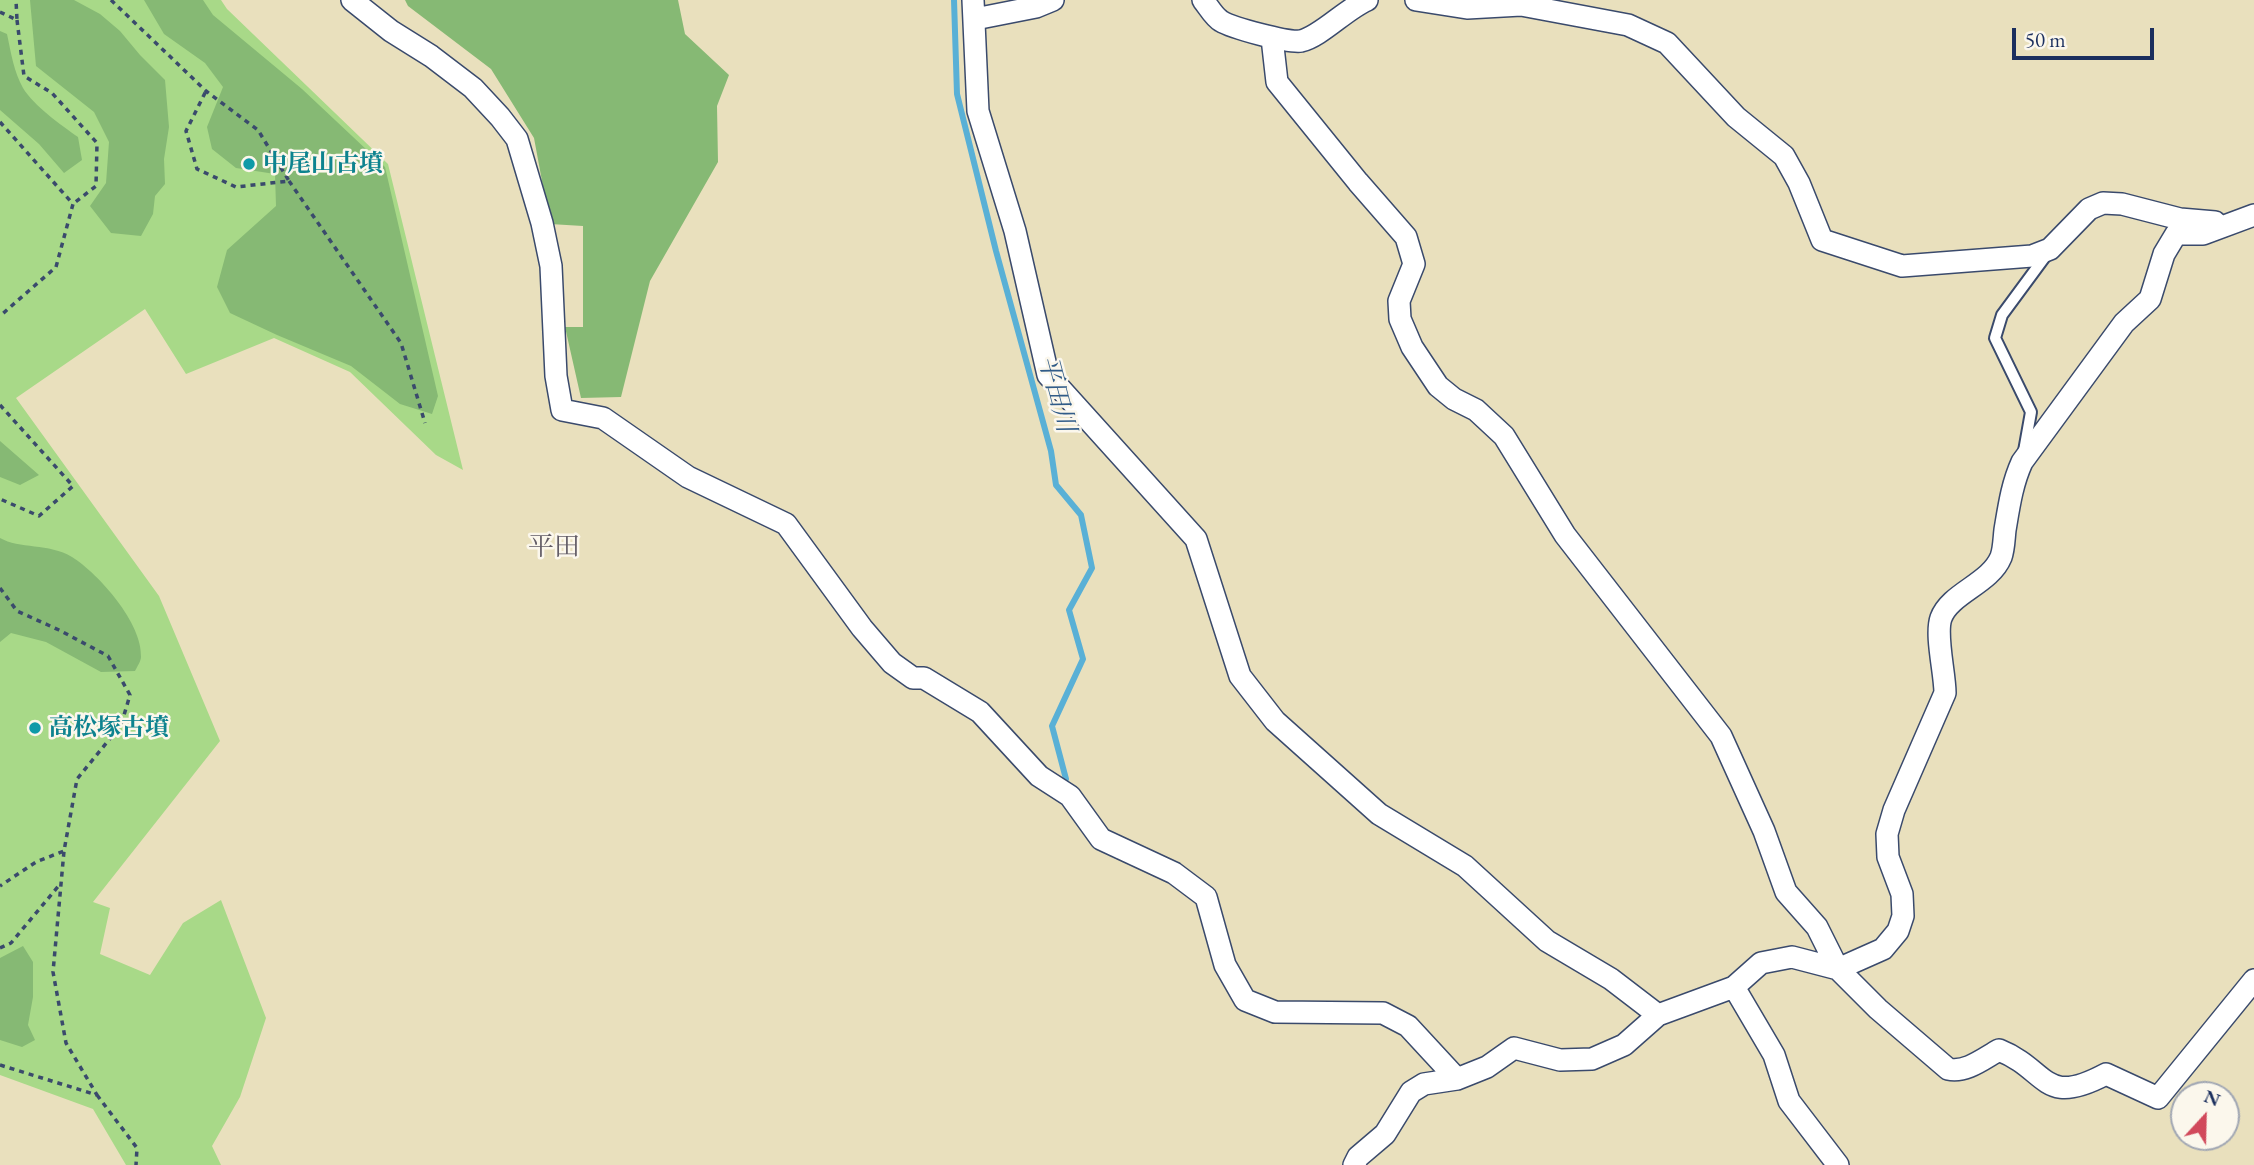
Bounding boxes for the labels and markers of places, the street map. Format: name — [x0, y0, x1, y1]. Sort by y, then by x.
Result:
place label: 中尾山古墳 — [263, 150, 383, 178]
marker: 中尾山古墳 — [241, 156, 257, 172]
place label: 高松塚古墳 — [49, 714, 169, 742]
marker: 高松塚古墳 — [27, 720, 43, 736]

